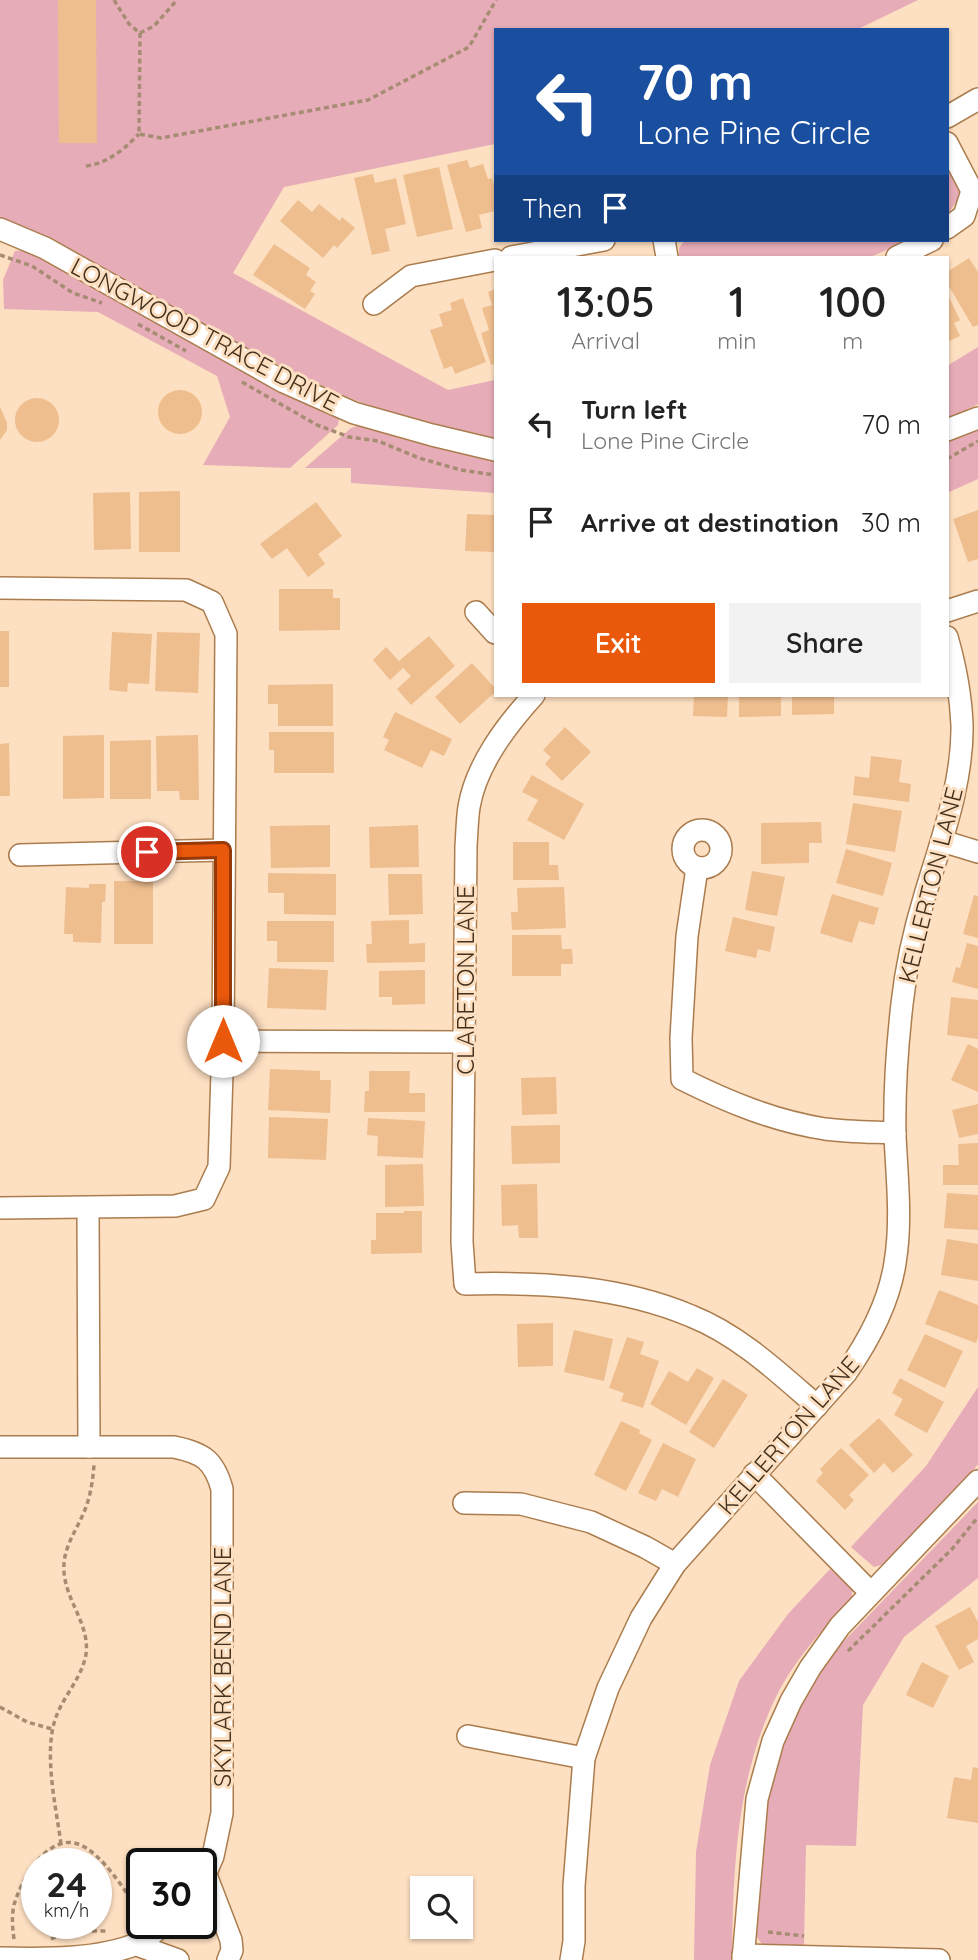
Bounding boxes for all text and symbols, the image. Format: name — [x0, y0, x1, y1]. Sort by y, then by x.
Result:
text: 70 m — [637, 51, 753, 112]
icon: left — [522, 56, 613, 147]
text: Lone Pine Circle — [637, 112, 871, 152]
icon: arrive — [596, 189, 634, 227]
text: Then — [522, 192, 582, 225]
street label: LONGWOOD TRACE DRIVE — [66, 251, 344, 417]
text: 13:05 — [557, 275, 655, 328]
text: 1 — [729, 275, 745, 328]
text: 100 — [819, 275, 886, 328]
text: Arrival — [571, 326, 640, 355]
text: min — [717, 326, 757, 355]
text: m — [842, 326, 863, 355]
text: Turn left — [581, 393, 688, 426]
icon: left — [522, 405, 560, 443]
text: 70 m — [861, 408, 921, 441]
text: Lone Pine Circle — [581, 426, 749, 455]
icon: arrive — [522, 503, 560, 541]
text: Arrive at destination — [581, 506, 839, 539]
text: 30 m — [861, 506, 921, 539]
button: Exit — [522, 603, 715, 683]
button: Share — [729, 603, 921, 683]
street label: KELLERTON LANE — [891, 784, 969, 986]
pin — [117, 822, 177, 882]
icon: arrive — [128, 833, 166, 871]
street label: CLARETON LANE — [450, 885, 480, 1075]
position arrow — [186, 1004, 260, 1078]
street label: KELLERTON LANE — [711, 1349, 865, 1521]
street label: SKYLARK BEND LANE — [207, 1547, 237, 1787]
speed limit sign: 30 — [126, 1848, 217, 1939]
text: 24 — [46, 1862, 87, 1906]
map controls — [410, 1876, 473, 1939]
button: search — [410, 1876, 473, 1939]
text: km/h — [44, 1899, 89, 1922]

